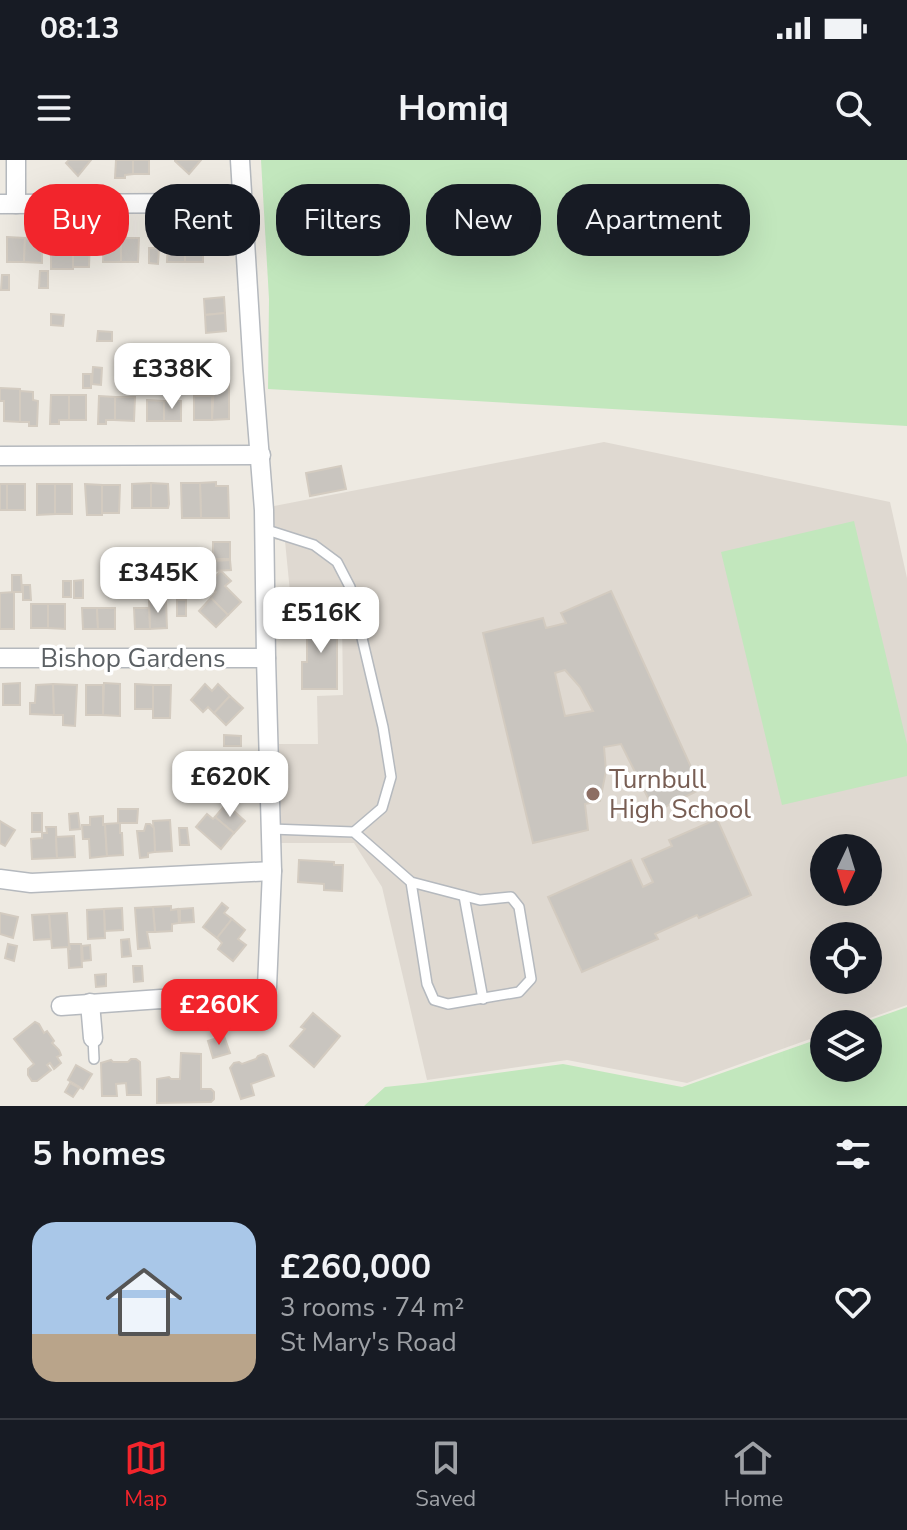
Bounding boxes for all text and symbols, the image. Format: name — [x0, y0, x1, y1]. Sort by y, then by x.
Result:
text: 08:13 — [40, 8, 119, 49]
text: Homiq — [398, 84, 509, 133]
icon: menu — [32, 86, 76, 130]
icon: search — [831, 86, 875, 130]
chip: Buy — [24, 184, 129, 256]
chip: Rent — [145, 184, 260, 256]
chip: Filters — [276, 184, 410, 256]
chip: New — [426, 184, 541, 256]
chip: Apartment — [557, 184, 750, 256]
pin: £338K — [116, 343, 228, 411]
text: £338K — [132, 351, 212, 386]
pin: £345K — [102, 547, 214, 615]
text: £345K — [118, 555, 198, 590]
pin: £516K — [265, 587, 377, 655]
text: £516K — [281, 595, 361, 630]
street label: Bishop Gardens — [40, 641, 226, 676]
pin: £620K — [174, 751, 286, 819]
text: £620K — [190, 759, 270, 794]
place label: Turnbull High School — [609, 762, 751, 827]
marker: Turnbull High School — [584, 785, 602, 803]
north arrow — [810, 834, 882, 906]
map controls — [810, 834, 882, 1082]
button: locate — [810, 922, 882, 994]
pin: £260K — [163, 979, 275, 1047]
text: £260K — [179, 987, 259, 1022]
button: layers — [810, 1010, 882, 1082]
text: 5 homes — [32, 1131, 166, 1177]
icon: filters — [831, 1132, 875, 1176]
text: £260,000 — [280, 1244, 431, 1290]
icon: home — [96, 1254, 192, 1350]
icon: heart — [831, 1280, 875, 1324]
text: 3 rooms · 74 m² — [280, 1290, 464, 1325]
text: St Mary's Road — [280, 1325, 457, 1360]
tab: Map — [124, 1436, 168, 1514]
tab: Saved — [415, 1436, 476, 1514]
tab: Home — [724, 1436, 783, 1514]

